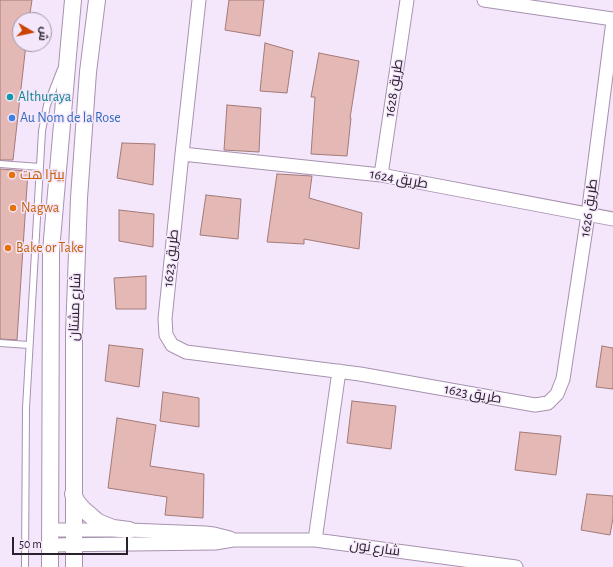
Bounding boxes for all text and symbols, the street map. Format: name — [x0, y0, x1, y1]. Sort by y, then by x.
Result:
north arrow — [12, 12, 52, 52]
text: ش — [37, 26, 50, 42]
street label: طريق 1628 — [381, 58, 407, 118]
place label: Althuraya — [18, 89, 71, 105]
marker: Althuraya — [5, 92, 15, 102]
place label: Au Nom de la Rose — [20, 110, 121, 126]
marker: Au Nom de la Rose — [7, 113, 17, 123]
street label: طريق 1624 — [369, 166, 429, 192]
place label: بيتزا هت — [20, 167, 65, 183]
marker: بيتزا هت — [7, 170, 17, 180]
street label: طريق 1626 — [577, 178, 601, 238]
place label: Nagwa — [21, 200, 59, 216]
marker: Nagwa — [8, 203, 18, 213]
street label: طريق 1623 — [160, 228, 182, 288]
place label: Bake or Take — [16, 240, 83, 256]
marker: Bake or Take — [3, 243, 13, 253]
street label: شارع مشتان — [65, 273, 85, 341]
street label: طريق 1623 — [443, 381, 503, 407]
scale bar — [14, 529, 130, 555]
street label: شارع نون — [349, 536, 401, 560]
text: 50 m — [19, 538, 42, 550]

